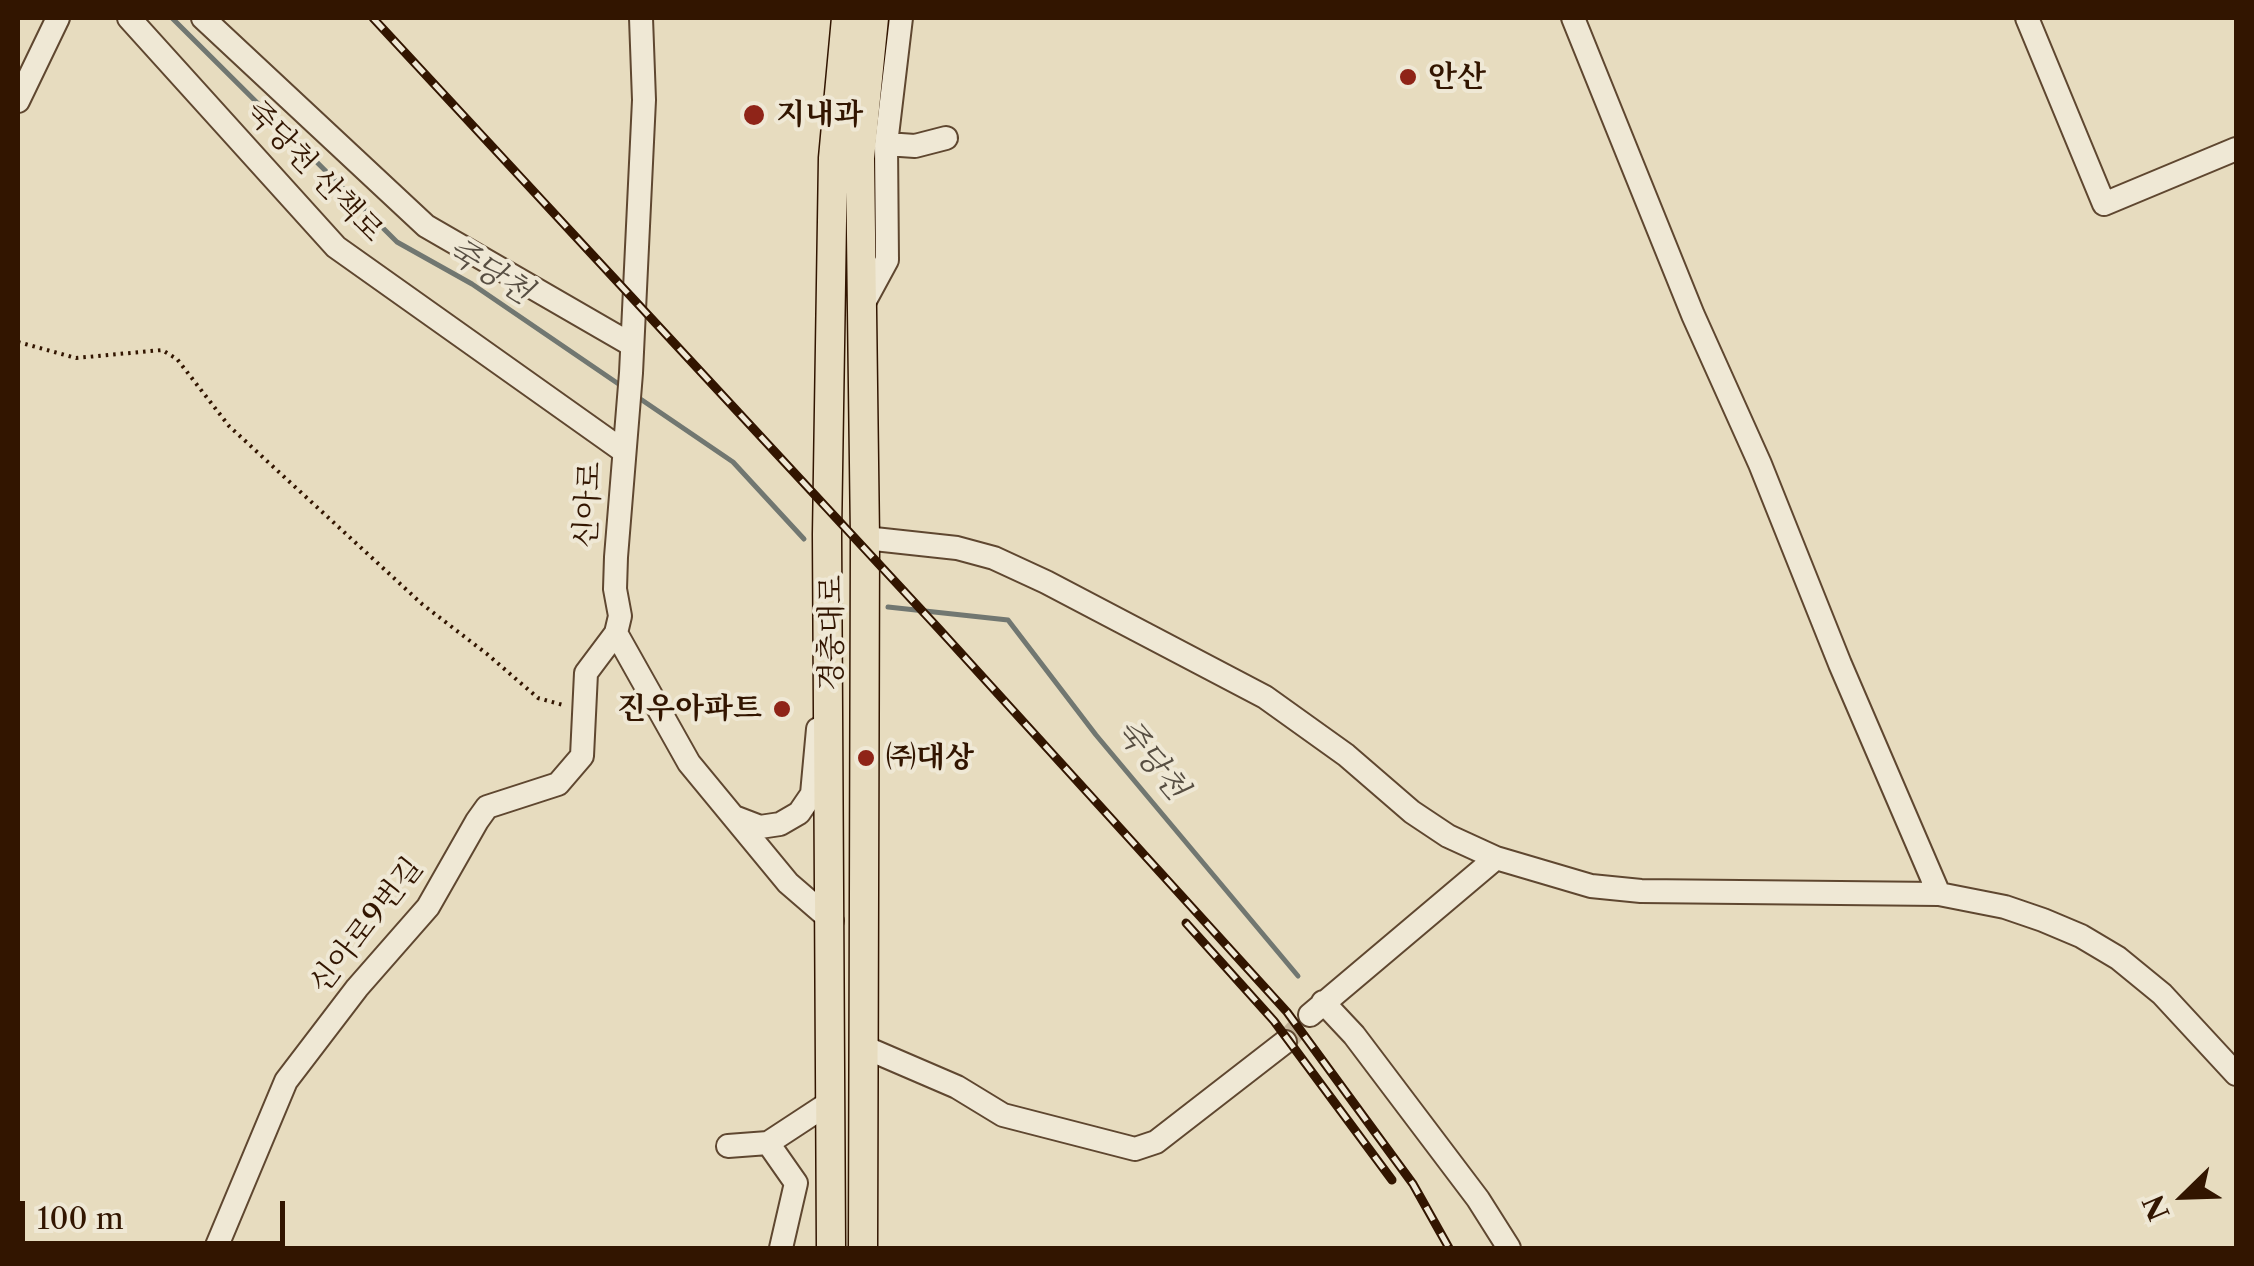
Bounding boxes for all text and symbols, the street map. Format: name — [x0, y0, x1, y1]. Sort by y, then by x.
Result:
place label: 안산 — [1428, 59, 1486, 95]
marker: 안산 — [1397, 66, 1419, 88]
street label: 죽당천 산책로 — [238, 94, 390, 250]
place label: 지내과 — [776, 97, 863, 133]
marker: 지내과 — [741, 102, 767, 128]
water label: 죽당천 — [440, 231, 538, 313]
street label: 신아로 — [569, 461, 609, 549]
street label: 경충대로 — [814, 575, 850, 691]
place label: 진우아파트 — [617, 691, 762, 727]
marker: 진우아파트 — [771, 698, 793, 720]
water label: 죽당천 — [1107, 712, 1195, 808]
place label: ㈜대상 — [886, 740, 974, 776]
marker: ㈜대상 — [855, 747, 877, 769]
street label: 신아로9번길 — [303, 851, 431, 1001]
north arrow — [2134, 1146, 2234, 1246]
scale bar — [25, 1181, 290, 1243]
text: N — [2136, 1190, 2177, 1226]
text: 100 m — [37, 1200, 124, 1237]

